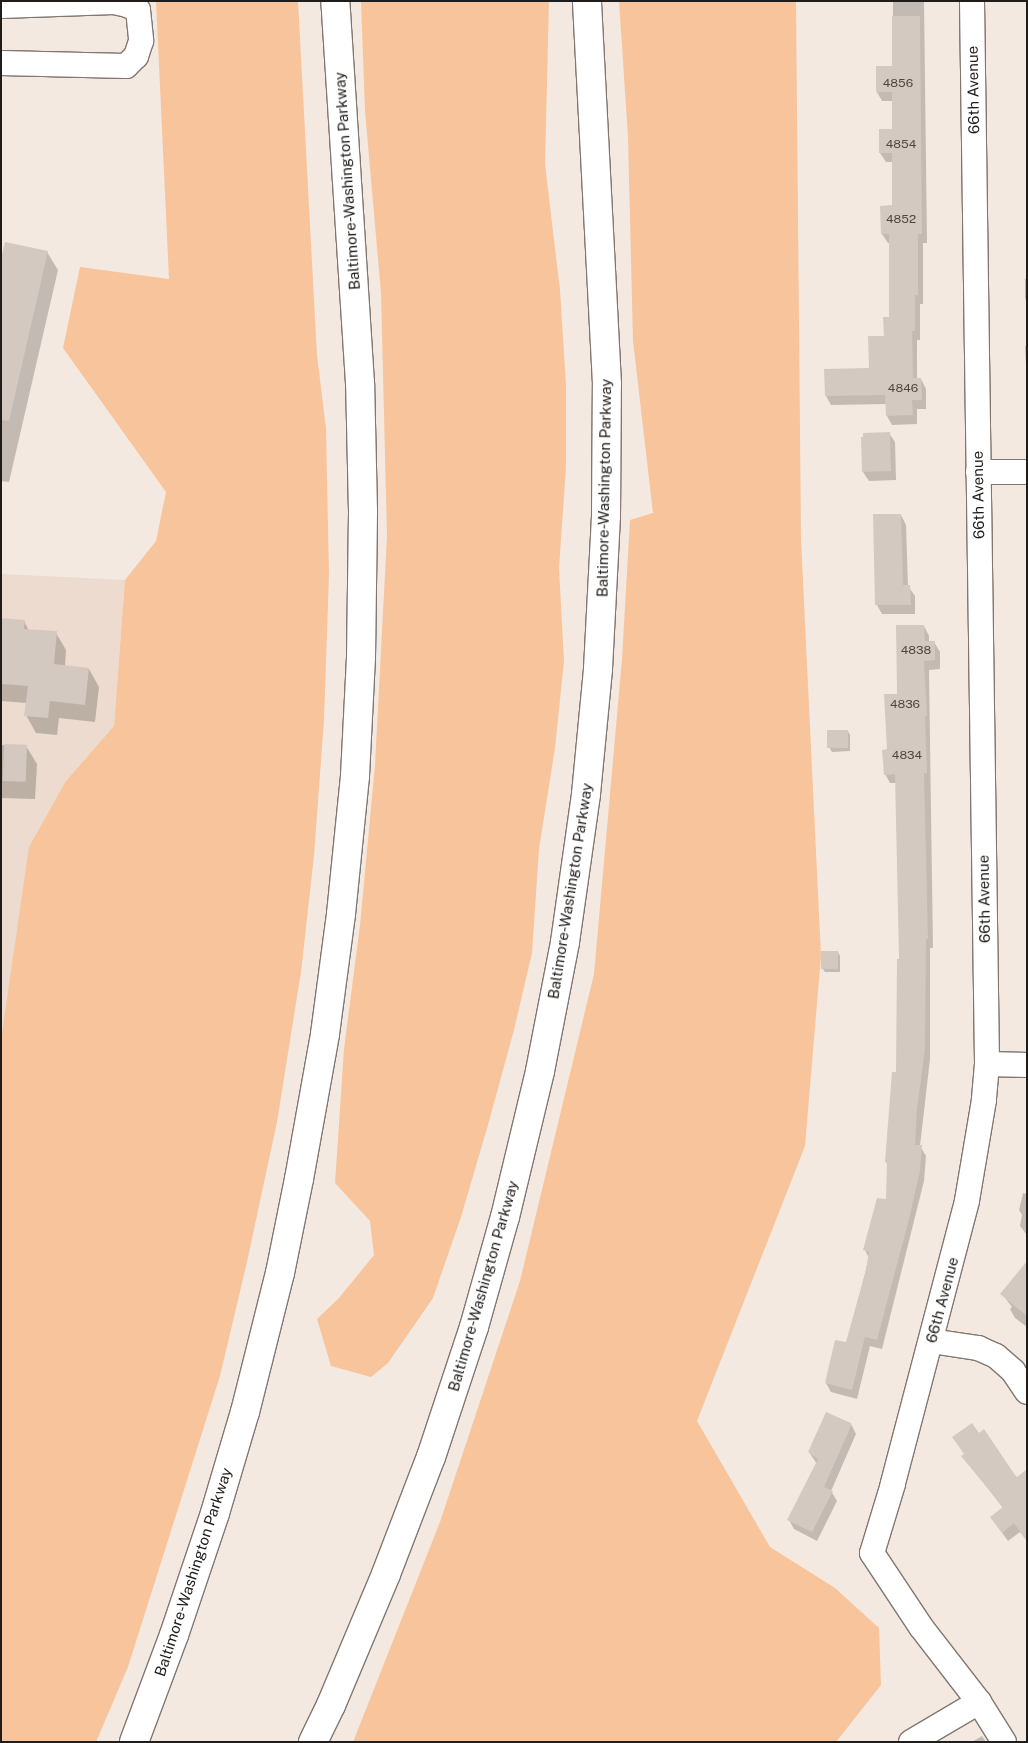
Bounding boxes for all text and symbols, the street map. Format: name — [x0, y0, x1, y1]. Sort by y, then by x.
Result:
street label: 66th Avenue — [963, 46, 983, 134]
street label: Baltimore-Washington Parkway — [330, 71, 364, 291]
house number: 4856 — [883, 77, 913, 91]
house number: 4854 — [886, 138, 916, 152]
house number: 4852 — [886, 213, 916, 227]
street label: Baltimore-Washington Parkway — [593, 379, 615, 597]
house number: 4846 — [888, 382, 918, 396]
street label: 66th Avenue — [968, 451, 988, 539]
house number: 4838 — [901, 644, 931, 658]
house number: 4836 — [890, 698, 920, 712]
house number: 4834 — [892, 749, 922, 763]
street label: Baltimore-Washington Parkway — [544, 782, 596, 1000]
street label: 66th Avenue — [974, 855, 994, 943]
street label: Baltimore-Washington Parkway — [444, 1179, 522, 1393]
street label: 66th Avenue — [922, 1255, 962, 1345]
street label: Baltimore-Washington Parkway — [151, 1465, 235, 1679]

